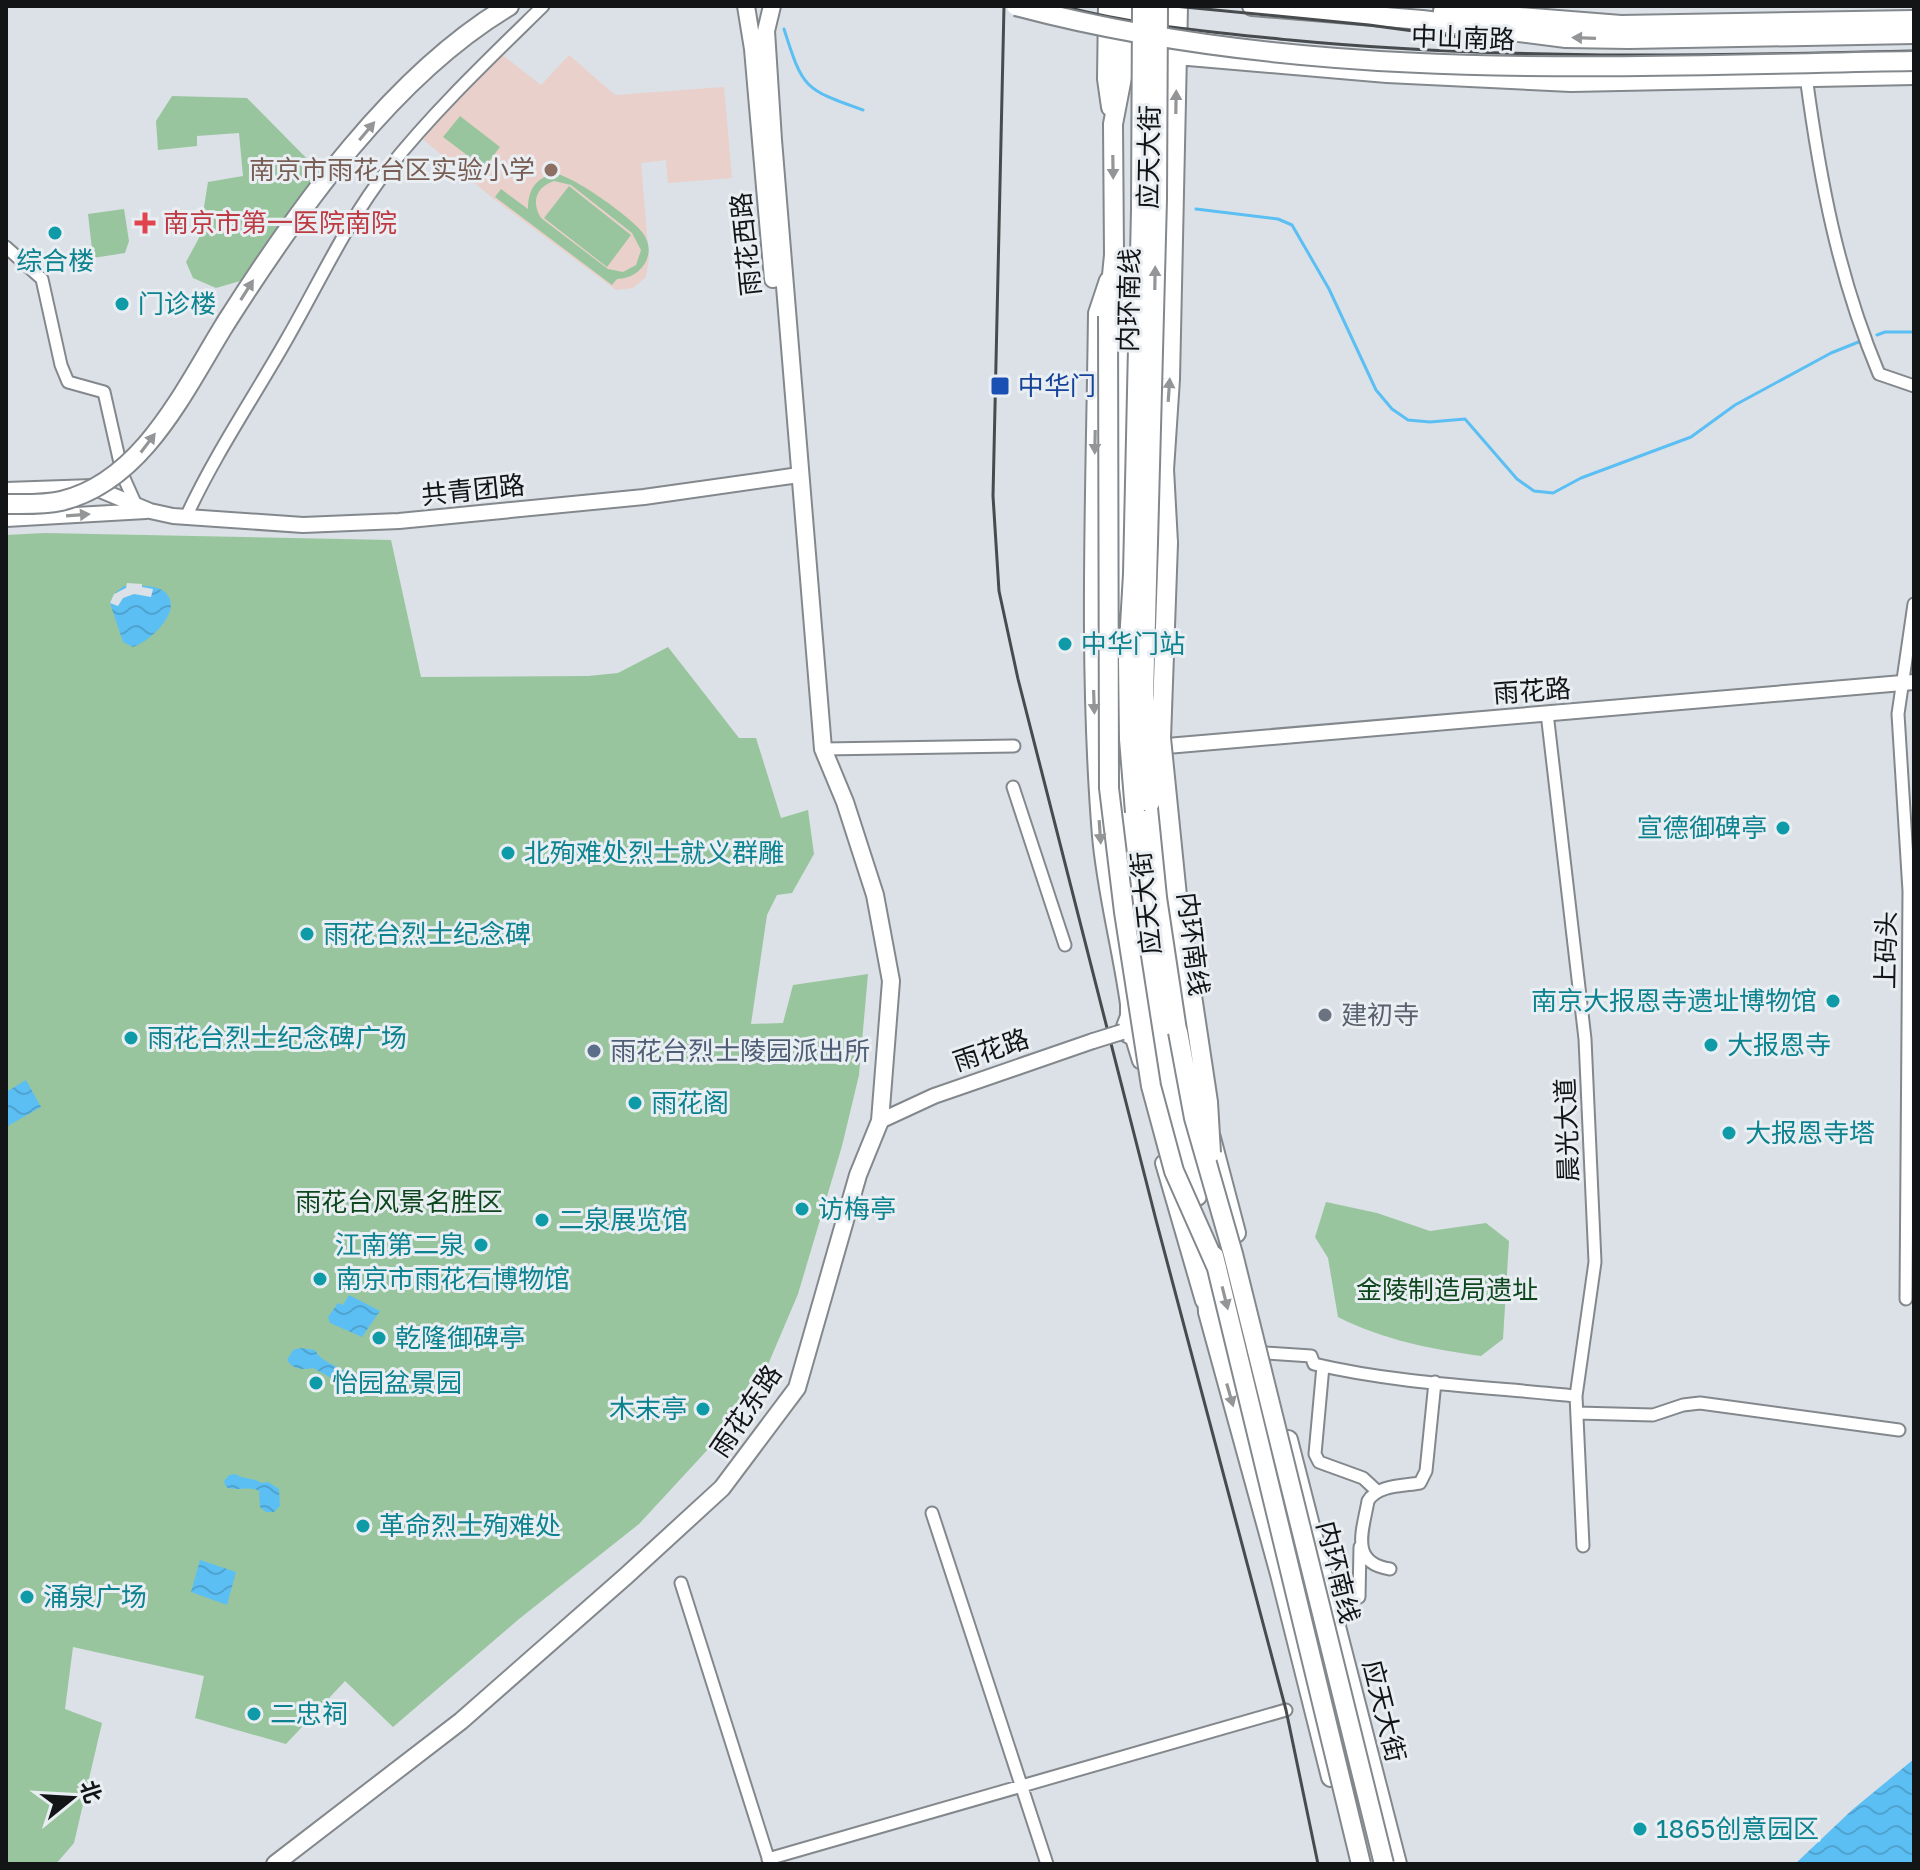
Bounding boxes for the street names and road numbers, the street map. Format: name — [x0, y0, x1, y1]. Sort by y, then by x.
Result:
street label: 中山南路 — [1411, 20, 1516, 55]
street label: 应天大街 — [1132, 105, 1165, 209]
street label: 雨花西路 — [725, 191, 766, 297]
street label: 内环南线 — [1112, 248, 1145, 352]
street label: 共青团路 — [420, 469, 526, 510]
street label: 雨花路 — [1492, 672, 1572, 709]
street label: 应天大街 — [1125, 850, 1166, 956]
street label: 内环南线 — [1172, 890, 1215, 997]
street label: 上码头 — [1869, 911, 1902, 989]
street label: 雨花路 — [949, 1022, 1033, 1077]
street label: 晨光大道 — [1549, 1078, 1584, 1183]
street label: 雨花东路 — [704, 1359, 788, 1463]
street label: 内环南线 — [1311, 1518, 1366, 1626]
street label: 应天大街 — [1357, 1657, 1412, 1765]

